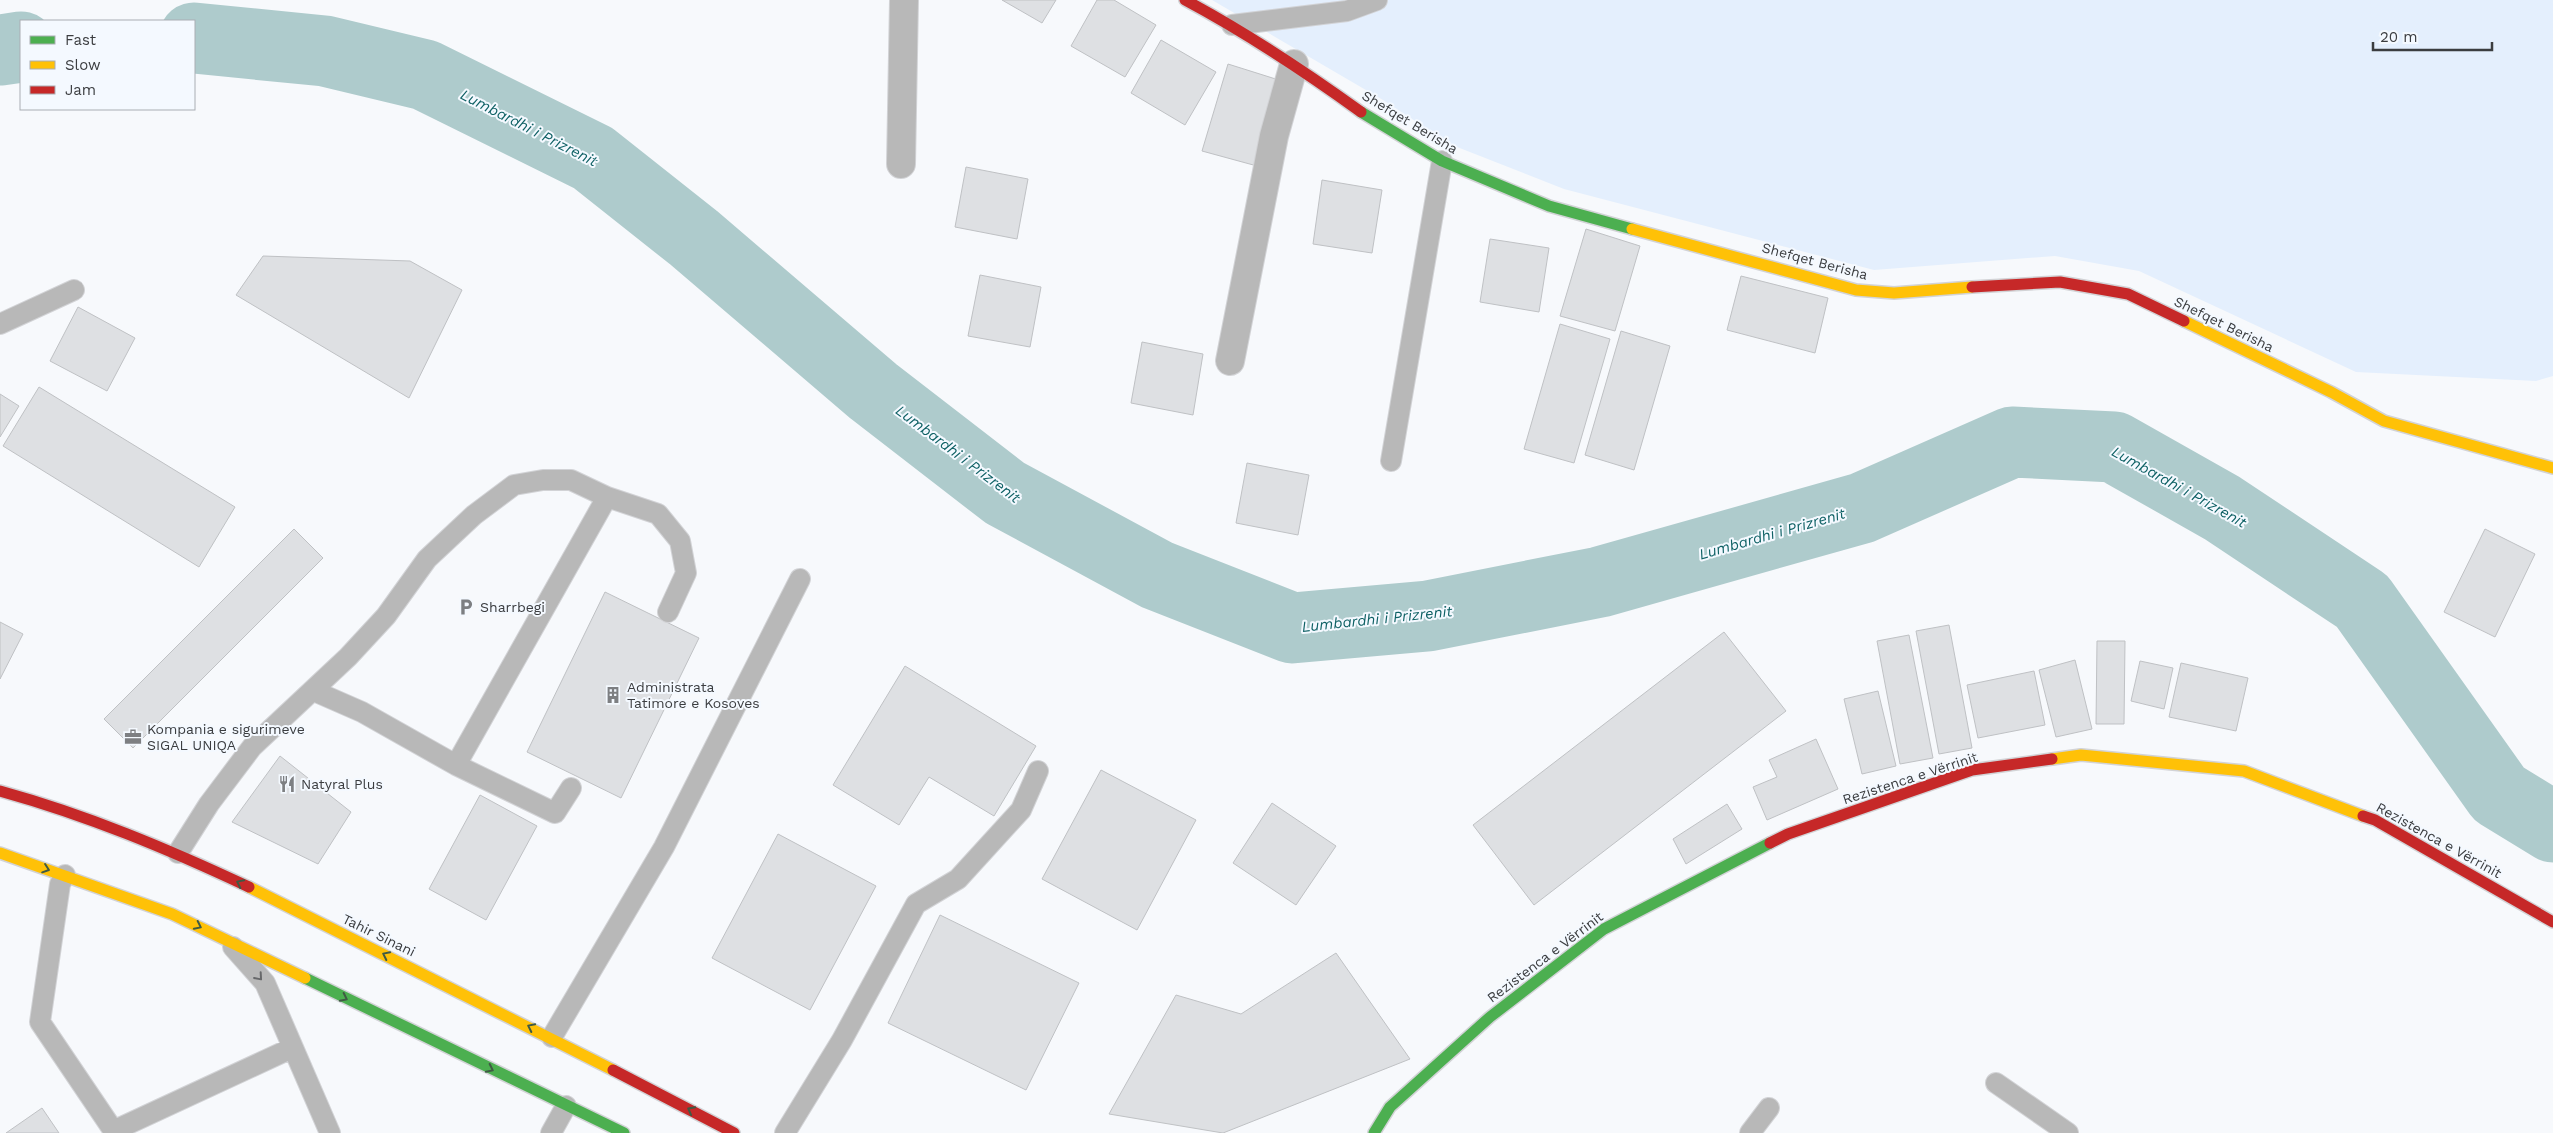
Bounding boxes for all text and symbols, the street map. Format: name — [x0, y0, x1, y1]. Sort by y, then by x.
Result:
legend — [20, 20, 195, 110]
scale bar — [2373, 20, 2492, 52]
text: 20 m — [2380, 28, 2418, 46]
text: Fast — [65, 31, 97, 49]
text: Slow — [65, 56, 101, 74]
text: Jam — [65, 81, 96, 99]
water label: Lumbardhi i Prizrenit — [457, 86, 601, 171]
street label: Shefqet Berisha — [1359, 87, 1461, 157]
street label: Shefqet Berisha — [1760, 239, 1870, 283]
street label: Shefqet Berisha — [2172, 293, 2276, 355]
water label: Lumbardhi i Prizrenit — [892, 401, 1025, 507]
water label: Lumbardhi i Prizrenit — [2108, 442, 2250, 532]
water label: Lumbardhi i Prizrenit — [1697, 504, 1848, 564]
parking icon: Sharrbegi — [456, 597, 476, 617]
place label: Sharrbegi — [480, 599, 545, 615]
water label: Lumbardhi i Prizrenit — [1301, 602, 1454, 636]
place label: Administrata Tatimore e Kosoves — [627, 679, 760, 711]
building icon: Administrata Tatimore e Kosoves — [603, 685, 623, 705]
place label: Kompania e sigurimeve SIGAL UNIQA — [147, 721, 305, 753]
office icon: Kompania e sigurimeve SIGAL UNIQA — [123, 727, 143, 747]
street label: Rezistenca e Vërrinit — [1841, 749, 1980, 807]
restaurant icon: Natyral Plus — [277, 774, 297, 794]
place label: Natyral Plus — [301, 776, 383, 792]
street label: Rezistenca e Vërrinit — [2374, 799, 2505, 881]
one-way arrow — [41, 863, 50, 873]
one-way arrow — [236, 879, 245, 889]
street label: Rezistenca e Vërrinit — [1484, 908, 1606, 1006]
street label: Tahir Sinani — [340, 910, 418, 960]
one-way arrow — [193, 920, 202, 931]
one-way arrow — [382, 951, 391, 961]
one-way arrow — [253, 971, 262, 980]
one-way arrow — [339, 992, 348, 1002]
one-way arrow — [528, 1023, 537, 1033]
one-way arrow — [485, 1063, 494, 1073]
one-way arrow — [687, 1106, 696, 1116]

